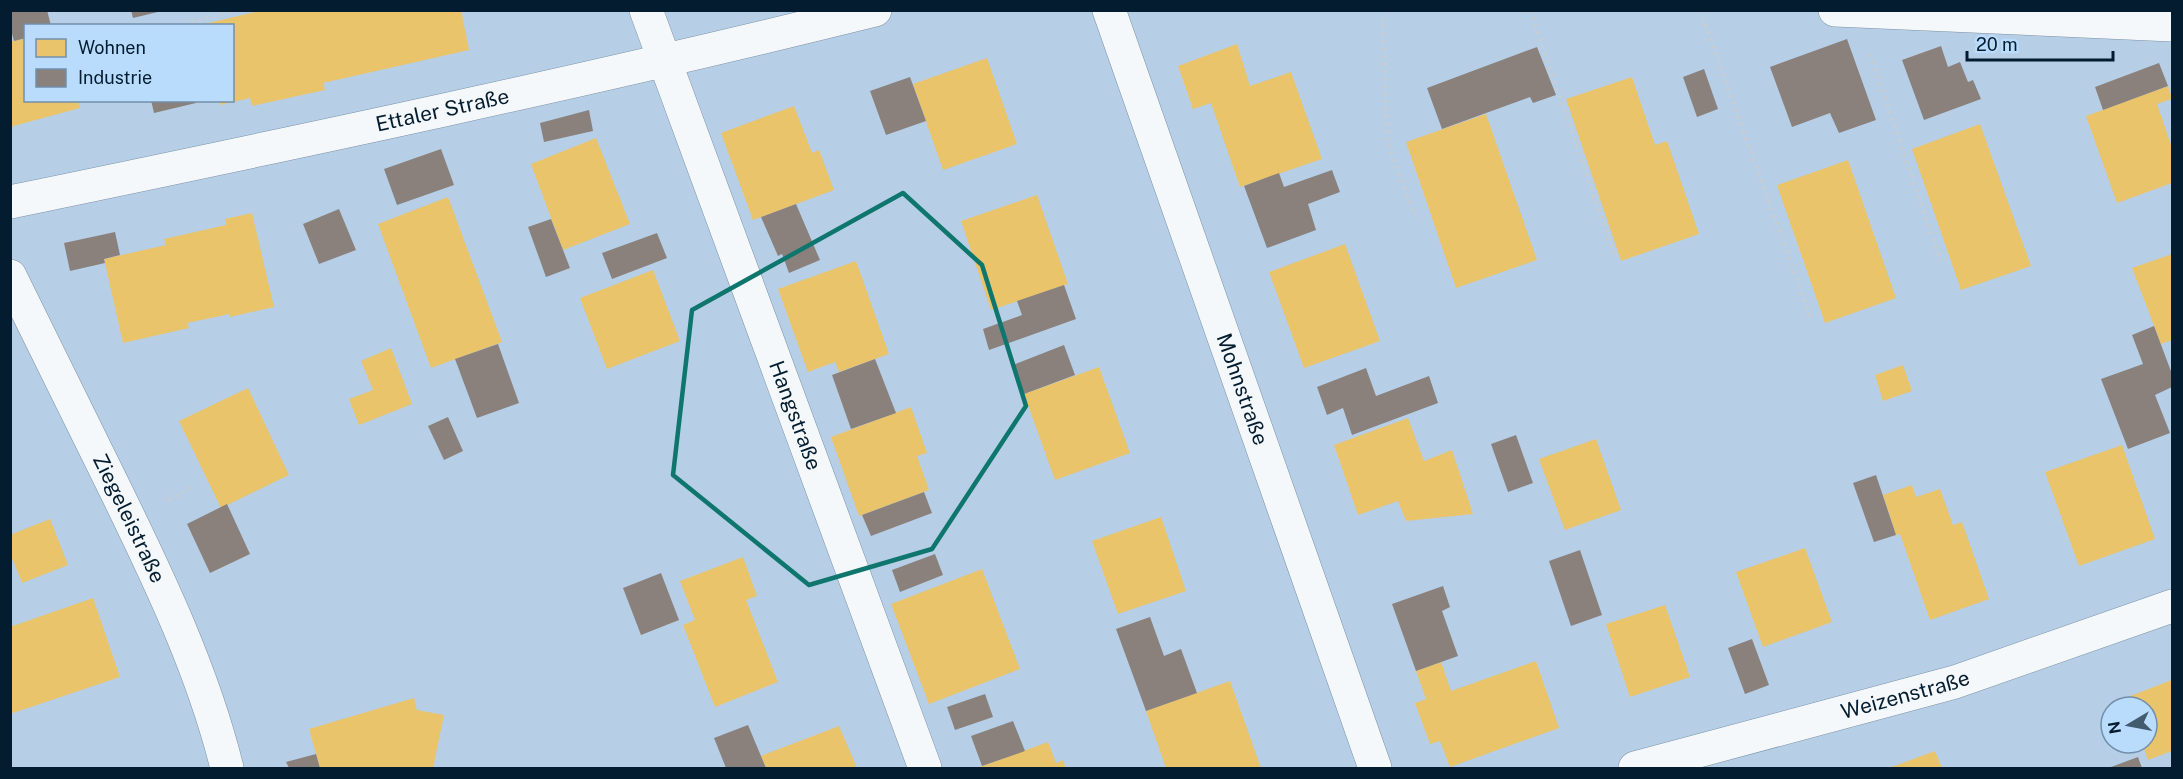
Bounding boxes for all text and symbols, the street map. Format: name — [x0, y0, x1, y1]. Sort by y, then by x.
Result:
legend — [24, 24, 234, 102]
scale bar — [1967, 24, 2112, 62]
text: 20 m — [1976, 34, 2018, 55]
text: Wohnen — [78, 37, 146, 58]
text: Industrie — [78, 67, 152, 88]
street label: Ettaler Straße — [373, 83, 511, 137]
street label: Mohnstraße — [1211, 330, 1274, 448]
street label: Hangstraße — [764, 357, 827, 473]
street label: Ziegeleistraße — [88, 450, 171, 587]
street label: Weizenstraße — [1838, 665, 1973, 724]
north arrow — [2099, 695, 2159, 755]
text: N — [2104, 720, 2125, 735]

